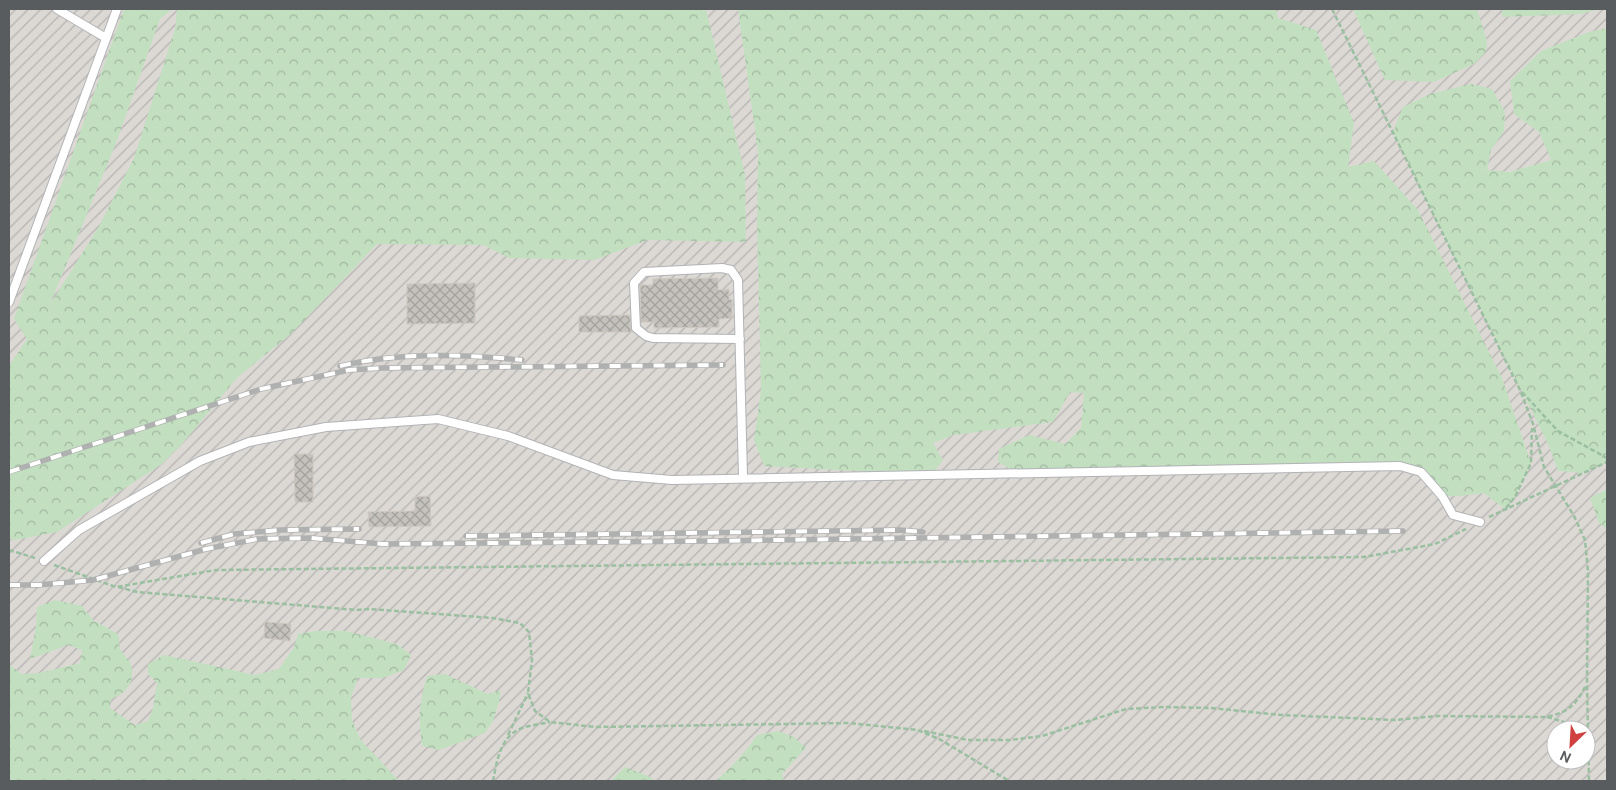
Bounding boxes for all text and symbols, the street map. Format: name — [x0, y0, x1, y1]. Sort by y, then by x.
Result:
north arrow — [1546, 720, 1596, 770]
text: N — [1557, 746, 1574, 767]

